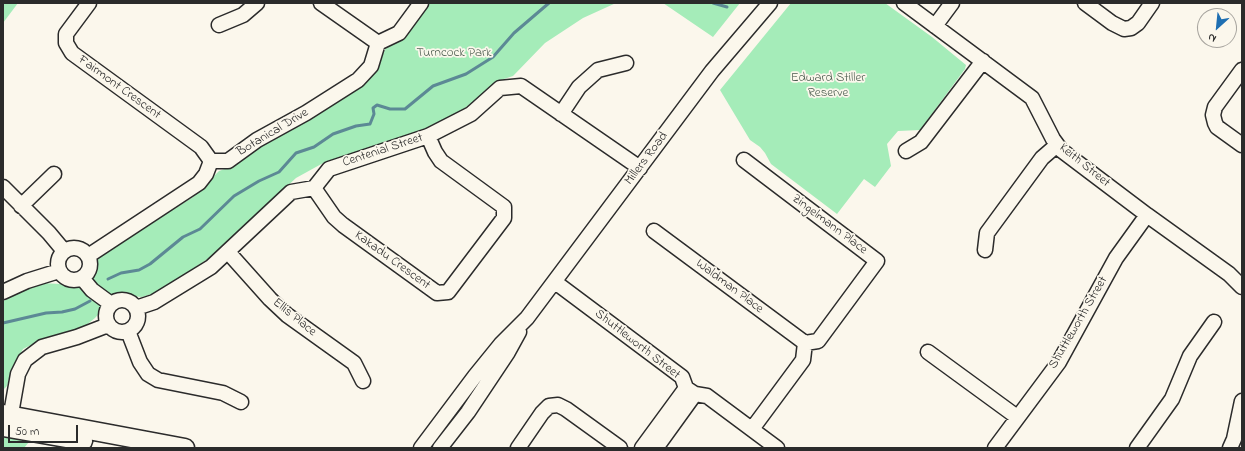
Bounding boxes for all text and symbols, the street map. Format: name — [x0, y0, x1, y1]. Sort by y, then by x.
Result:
north arrow — [1197, 8, 1237, 48]
text: N — [1205, 29, 1219, 47]
park label: Turncock Park — [416, 46, 492, 62]
street label: Fairmont Crescent — [75, 53, 163, 123]
park label: Edward Stiller Reserve — [791, 71, 865, 102]
street label: Botanical Drive — [234, 105, 312, 161]
street label: Millers Road — [622, 129, 672, 189]
street label: Centenial Street — [341, 131, 425, 171]
street label: Keith Street — [1055, 141, 1113, 191]
street label: Zingelmann Place — [788, 191, 870, 259]
street label: Kakadu Crescent — [351, 228, 433, 294]
street label: Waldman Place — [692, 256, 766, 318]
street label: Shuttleworth Street — [1046, 274, 1112, 372]
street label: Ellis Place — [269, 296, 319, 340]
street label: Shuttleworth Street — [591, 307, 683, 383]
scale bar — [10, 417, 80, 443]
text: 50 m — [15, 423, 39, 441]

